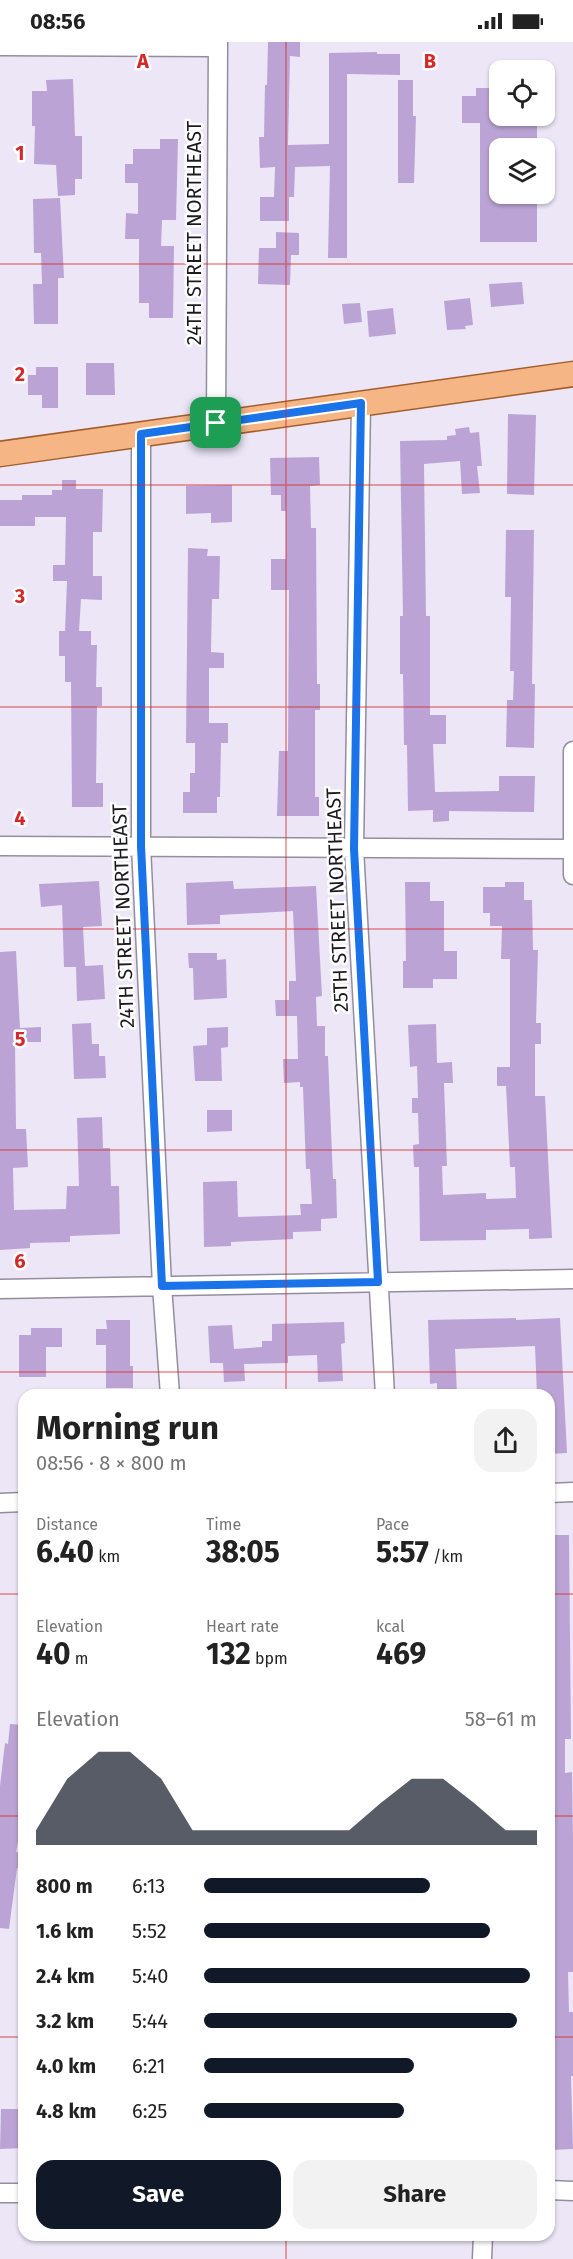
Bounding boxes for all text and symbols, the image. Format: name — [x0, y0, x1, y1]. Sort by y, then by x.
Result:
text: 08:56 — [30, 8, 85, 35]
text: A — [136, 49, 150, 73]
text: B — [424, 49, 436, 73]
map controls — [489, 60, 555, 204]
button: locate — [489, 60, 555, 126]
street label: 24TH STREET NORTHEAST — [182, 120, 206, 345]
button: layers — [489, 138, 555, 204]
text: 1 — [15, 141, 25, 165]
text: 2 — [15, 362, 25, 386]
pin — [190, 397, 241, 448]
icon: arrive — [199, 406, 232, 439]
text: 3 — [14, 584, 25, 608]
street label: 25TH STREET NORTHEAST — [321, 787, 353, 1013]
street label: 24TH STREET NORTHEAST — [107, 803, 139, 1028]
text: 4 — [14, 806, 26, 830]
text: 5 — [15, 1027, 26, 1051]
text: 6 — [14, 1249, 26, 1273]
text: Morning run — [36, 1408, 219, 1448]
button: share — [474, 1409, 537, 1472]
text: 08:56 · 8 × 800 m — [36, 1451, 187, 1475]
text: Distance — [36, 1515, 98, 1534]
text: Time — [206, 1515, 241, 1534]
text: Pace — [376, 1515, 409, 1534]
text: 6.40 — [36, 1534, 94, 1570]
text: 38:05 — [206, 1534, 280, 1570]
text: 5:57 — [376, 1534, 429, 1570]
text: km — [94, 1547, 120, 1566]
text: /km — [429, 1547, 463, 1566]
text: Elevation — [36, 1617, 103, 1636]
text: Heart rate — [206, 1617, 279, 1636]
text: kcal — [376, 1617, 405, 1636]
text: 40 — [36, 1636, 71, 1672]
text: 132 — [206, 1636, 251, 1672]
text: 469 — [376, 1636, 426, 1672]
text: m — [71, 1649, 88, 1668]
text: bpm — [251, 1649, 288, 1668]
text: Elevation — [36, 1707, 120, 1731]
text: 58–61 m — [465, 1707, 537, 1731]
text: 800 m — [36, 1874, 93, 1898]
text: 6:13 — [132, 1874, 165, 1898]
text: 1.6 km — [36, 1919, 94, 1943]
text: 5:52 — [132, 1919, 167, 1943]
text: 2.4 km — [36, 1964, 95, 1988]
text: 5:40 — [132, 1964, 169, 1988]
text: 3.2 km — [36, 2009, 94, 2033]
text: 5:44 — [132, 2009, 168, 2033]
text: 4.0 km — [36, 2054, 96, 2078]
text: 6:21 — [132, 2054, 166, 2078]
text: 4.8 km — [36, 2099, 96, 2123]
text: 6:25 — [132, 2099, 167, 2123]
button: Save — [36, 2160, 281, 2229]
button: Share — [293, 2160, 537, 2229]

